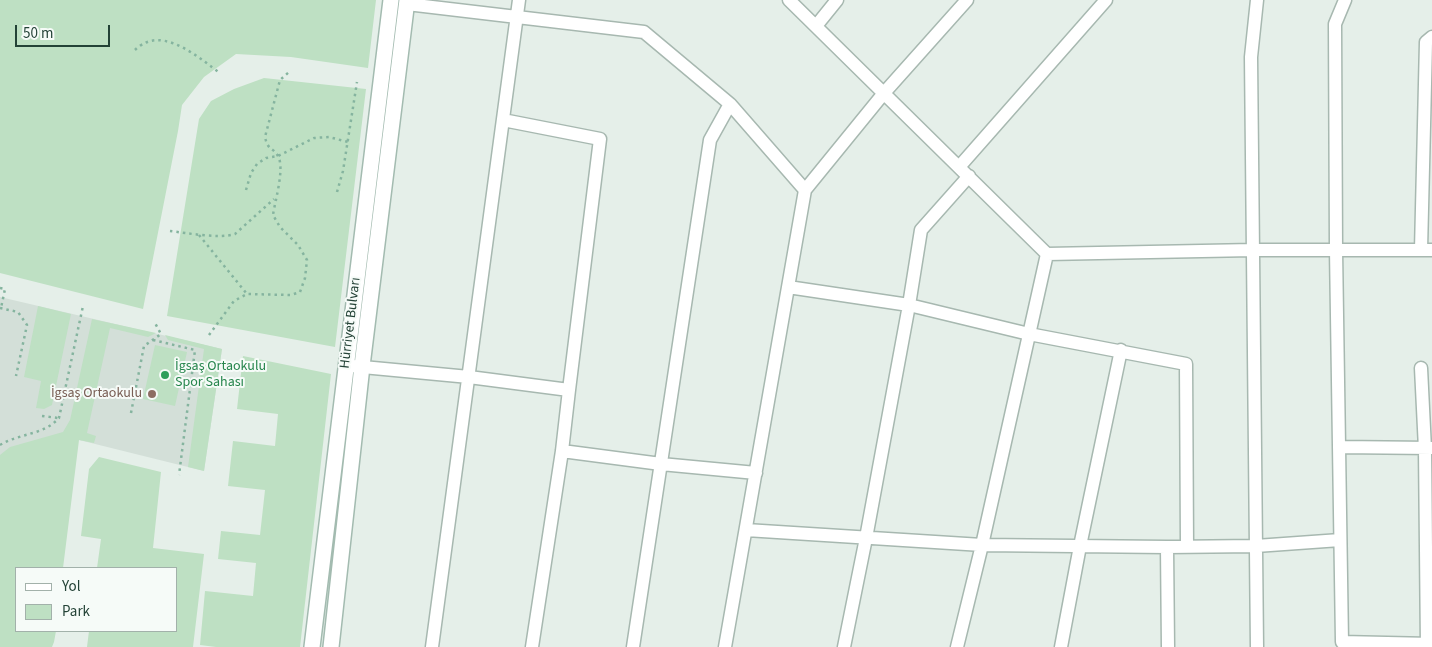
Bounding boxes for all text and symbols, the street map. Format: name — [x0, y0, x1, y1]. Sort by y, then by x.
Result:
scale bar — [18, 15, 112, 47]
text: 50 m — [23, 23, 53, 44]
street label: Hürriyet Bulvarı — [337, 276, 365, 370]
place label: İgsaş Ortaokulu Spor Sahası — [175, 359, 266, 392]
marker: İgsaş Ortaokulu Spor Sahası — [159, 369, 171, 381]
place label: İgsaş Ortaokulu — [51, 386, 142, 402]
marker: İgsaş Ortaokulu — [146, 388, 158, 400]
legend — [15, 567, 178, 632]
text: Yol — [62, 576, 80, 597]
text: Park — [62, 601, 90, 622]

